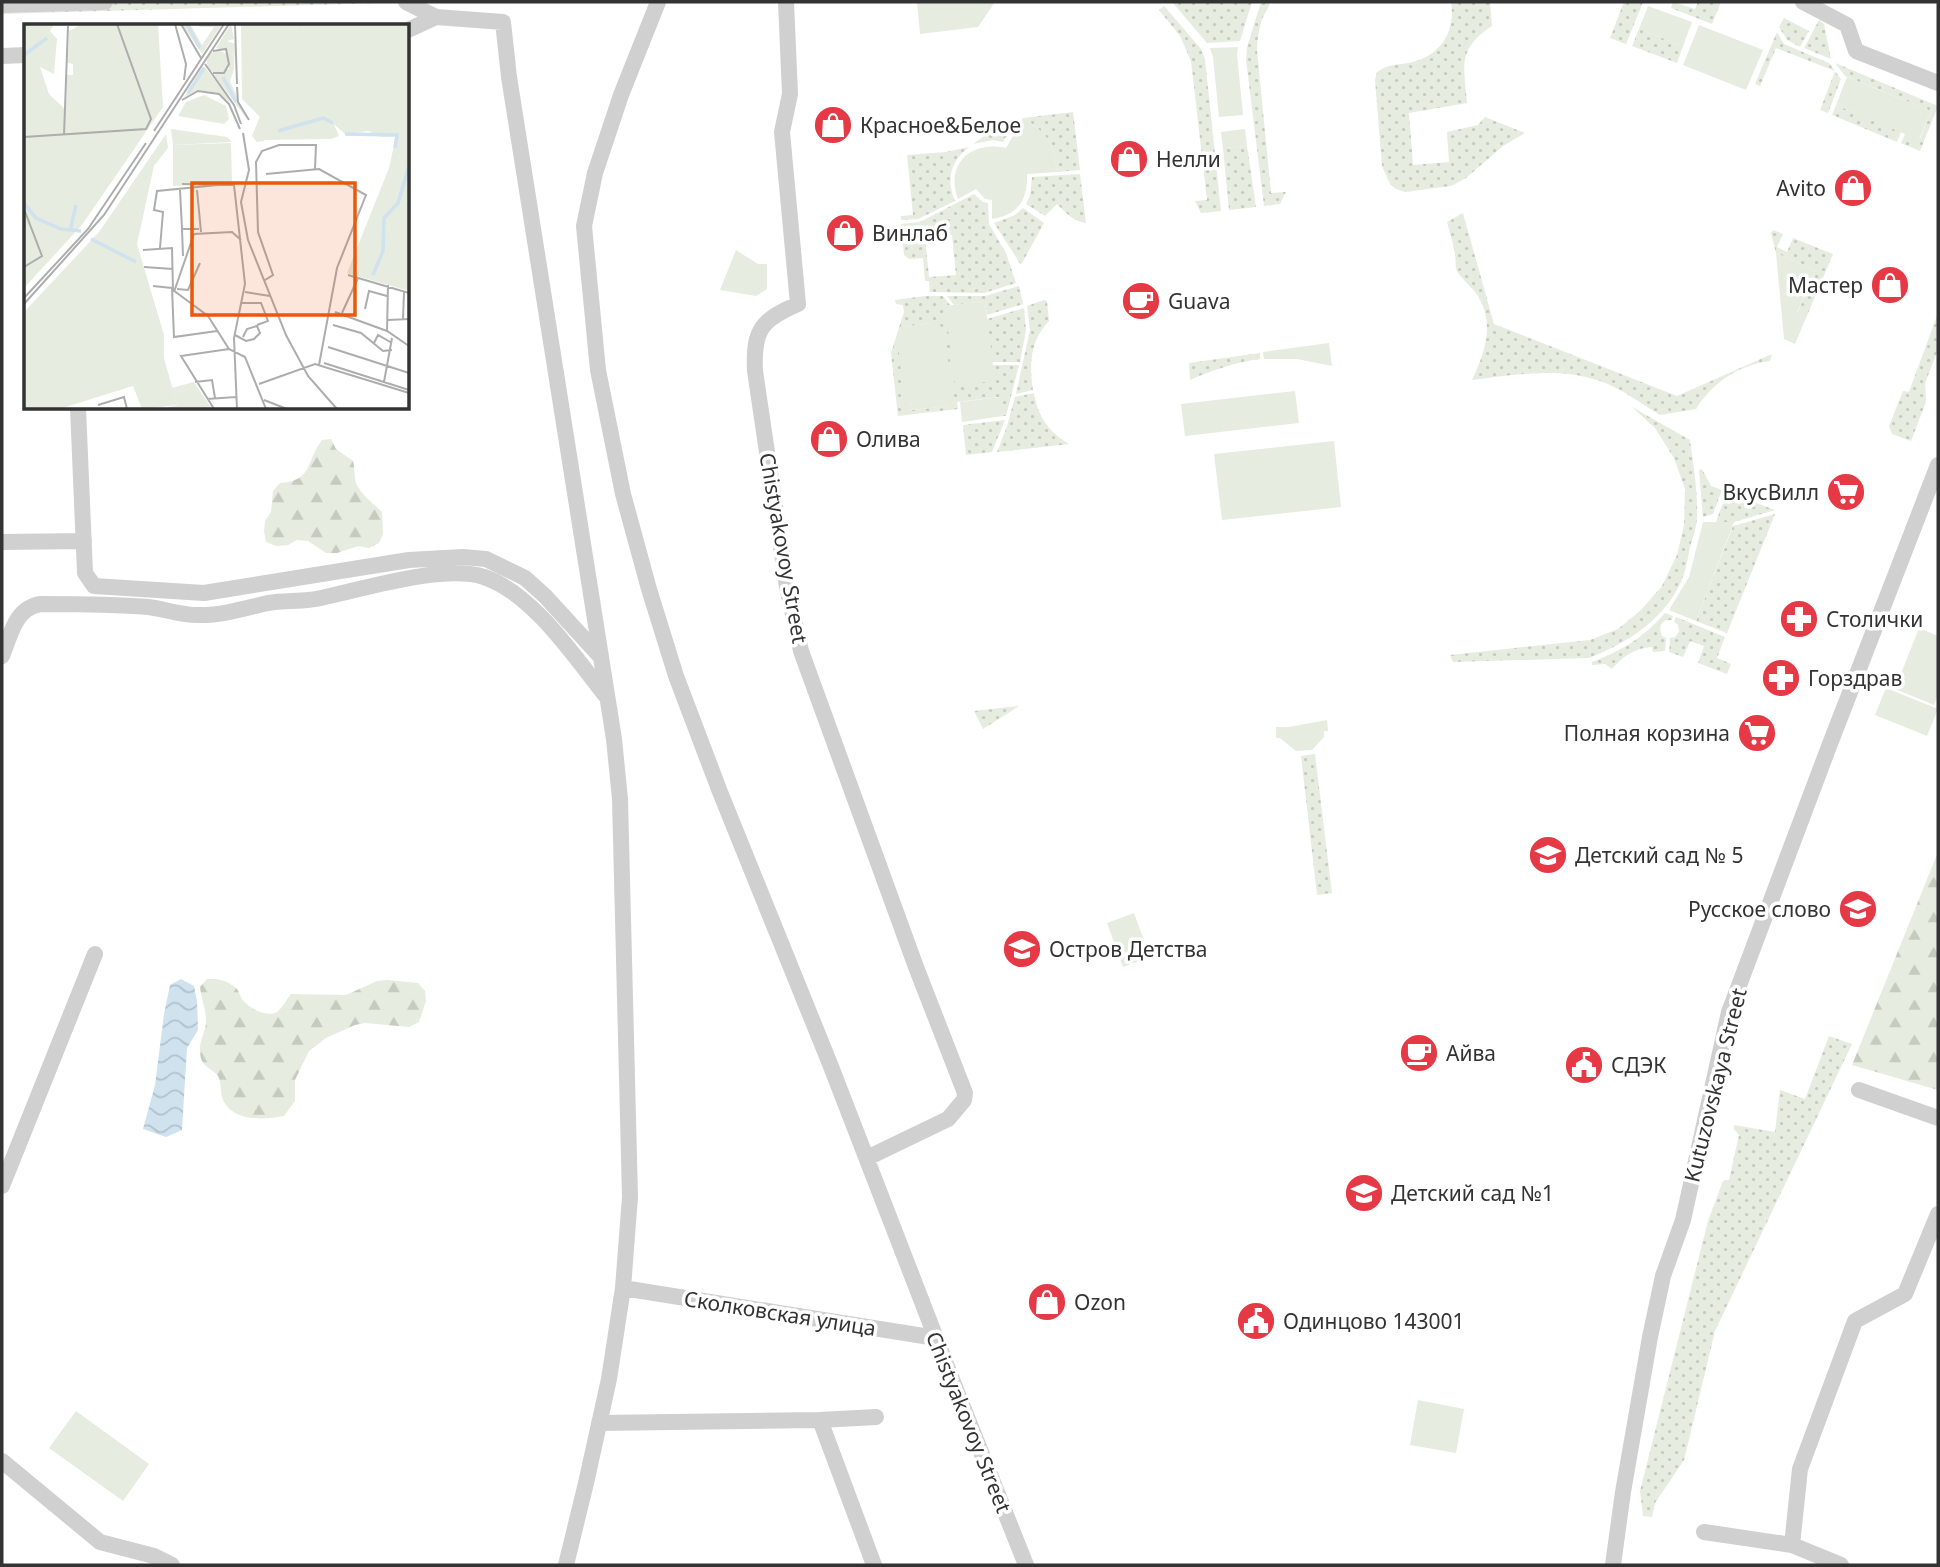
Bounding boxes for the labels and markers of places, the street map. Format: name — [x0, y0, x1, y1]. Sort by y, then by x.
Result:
shop icon: Красное&Белое — [812, 104, 854, 146]
place label: Красное&Белое — [860, 111, 1021, 139]
shop icon: Нелли — [1108, 138, 1150, 180]
place label: Нелли — [1156, 145, 1221, 173]
shop icon: Avito — [1832, 167, 1874, 209]
place label: Avito — [1776, 174, 1826, 202]
shop icon: Винлаб — [824, 212, 866, 254]
place label: Винлаб — [872, 219, 948, 247]
shop icon: Мастер — [1869, 264, 1911, 306]
place label: Мастер — [1788, 271, 1863, 299]
cafe icon: Guava — [1120, 280, 1162, 322]
place label: Guava — [1168, 287, 1231, 315]
shop icon: Олива — [808, 418, 850, 460]
place label: Олива — [856, 425, 921, 453]
supermarket icon: ВкусВилл — [1825, 471, 1867, 513]
place label: ВкусВилл — [1722, 478, 1819, 506]
pharmacy icon: Столички — [1778, 598, 1820, 640]
place label: Столички — [1826, 605, 1923, 633]
pharmacy icon: Горздрав — [1760, 657, 1802, 699]
place label: Горздрав — [1808, 664, 1902, 692]
supermarket icon: Полная корзина — [1736, 712, 1778, 754]
place label: Полная корзина — [1564, 719, 1730, 747]
school or university icon: Детский сад № 5 — [1527, 834, 1569, 876]
place label: Детский сад № 5 — [1575, 841, 1743, 869]
school or university icon: Русское слово — [1837, 888, 1879, 930]
place label: Русское слово — [1688, 895, 1831, 923]
school or university icon: Остров Детства — [1001, 928, 1043, 970]
place label: Остров Детства — [1049, 935, 1208, 963]
cafe icon: Айва — [1398, 1032, 1440, 1074]
place label: Айва — [1446, 1039, 1496, 1067]
public building icon: СДЭК — [1563, 1044, 1605, 1086]
place label: СДЭК — [1611, 1051, 1666, 1079]
school or university icon: Детский сад №1 — [1343, 1172, 1385, 1214]
place label: Детский сад №1 — [1391, 1179, 1554, 1207]
shop icon: Ozon — [1026, 1281, 1068, 1323]
place label: Ozon — [1074, 1288, 1126, 1316]
public building icon: Одинцово 143001 — [1235, 1300, 1277, 1342]
place label: Одинцово 143001 — [1283, 1307, 1465, 1335]

